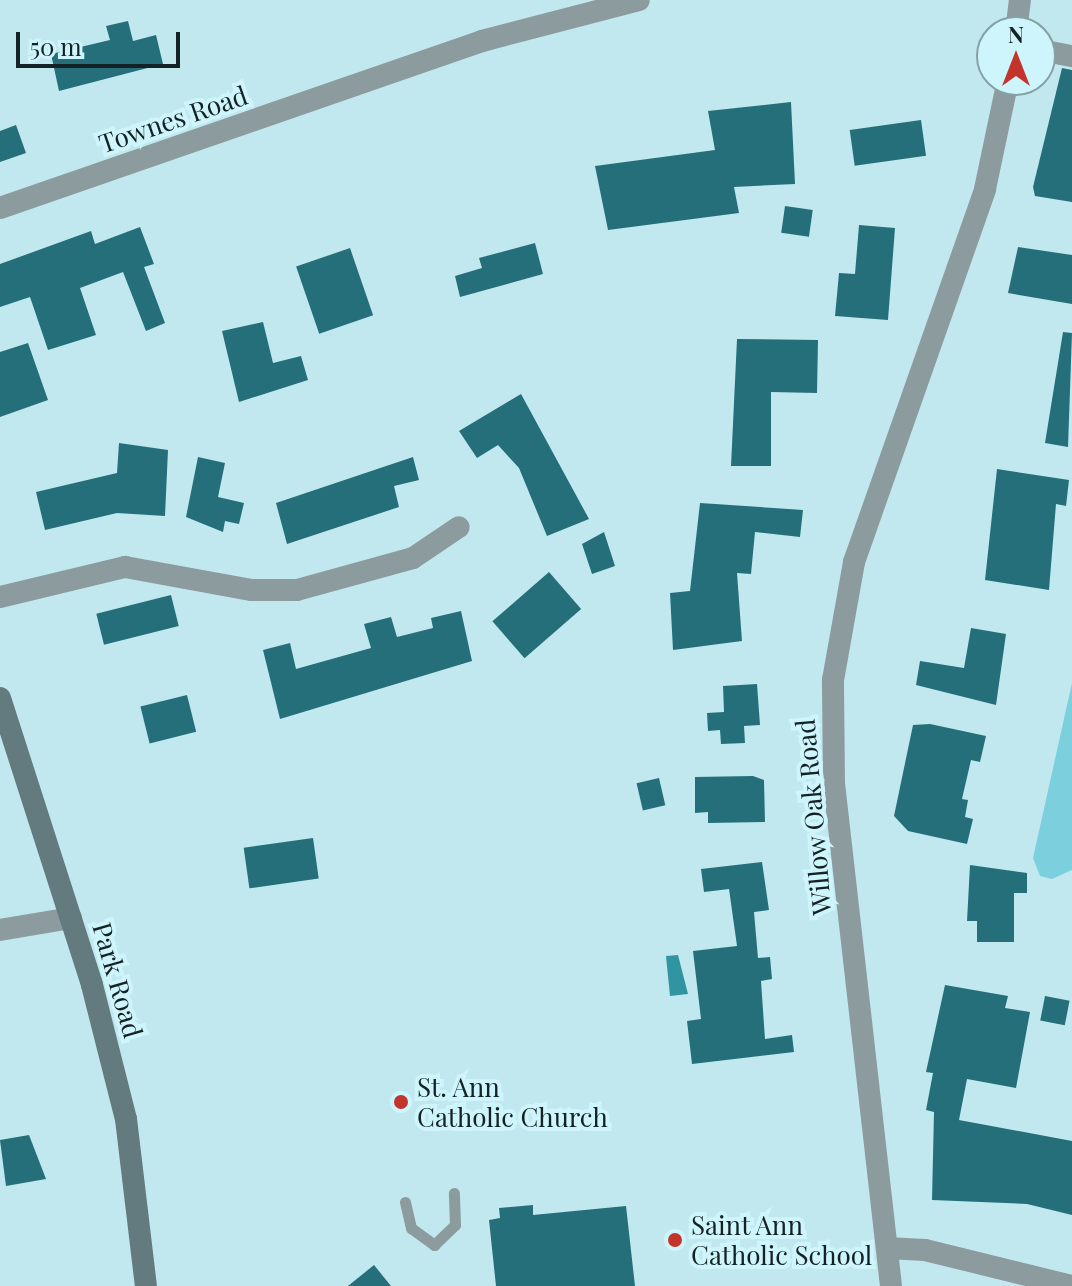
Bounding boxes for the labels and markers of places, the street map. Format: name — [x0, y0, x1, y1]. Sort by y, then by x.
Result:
place label: St. Ann Catholic Church — [417, 1071, 608, 1132]
marker: St. Ann Catholic Church — [392, 1093, 410, 1111]
place label: Saint Ann Catholic School — [691, 1209, 872, 1270]
marker: Saint Ann Catholic School — [666, 1231, 684, 1249]

